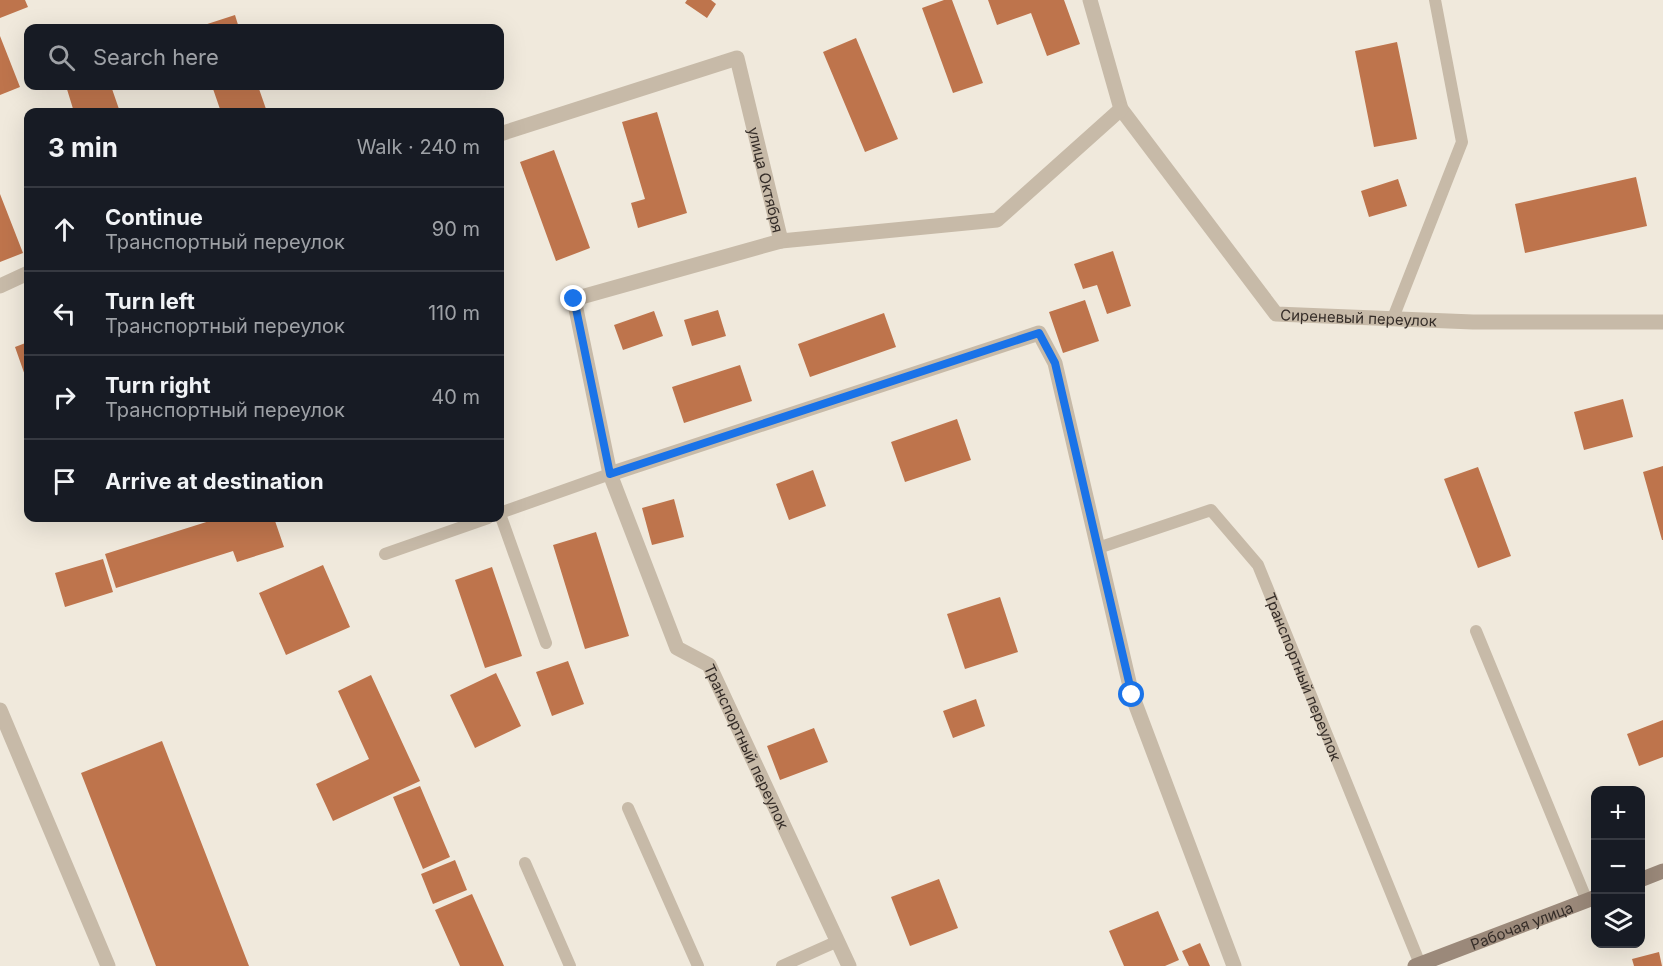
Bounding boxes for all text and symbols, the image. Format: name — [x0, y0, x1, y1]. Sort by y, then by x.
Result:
search box — [24, 24, 504, 90]
icon: search — [45, 41, 78, 74]
text: Search here — [93, 44, 219, 70]
street label: улица Октября — [744, 125, 788, 234]
text: 3 min — [48, 132, 118, 163]
text: Walk · 240 m — [357, 135, 480, 159]
text: Continue — [105, 204, 203, 230]
icon: ahead — [48, 213, 81, 246]
text: 90 m — [432, 217, 480, 241]
text: Транспортный переулок — [105, 230, 345, 254]
route end — [560, 285, 586, 311]
text: Turn left — [105, 288, 195, 314]
icon: left — [48, 297, 81, 330]
text: 110 m — [428, 301, 480, 325]
street label: Сиреневый переулок — [1280, 305, 1437, 330]
text: Транспортный переулок — [105, 314, 345, 338]
text: Turn right — [105, 372, 211, 398]
icon: right — [48, 381, 81, 414]
text: 40 m — [431, 385, 480, 409]
text: Транспортный переулок — [105, 398, 345, 422]
icon: arrive — [48, 465, 81, 498]
text: Arrive at destination — [105, 468, 324, 494]
street label: Транспортный переулок — [1261, 590, 1346, 764]
street label: Транспортный переулок — [700, 661, 793, 832]
route start — [1118, 681, 1144, 707]
map controls — [1591, 786, 1645, 948]
button: + — [1591, 786, 1645, 840]
button: − — [1591, 840, 1645, 894]
button: layers — [1591, 894, 1645, 948]
street label: Рабочая улица — [1467, 897, 1576, 954]

